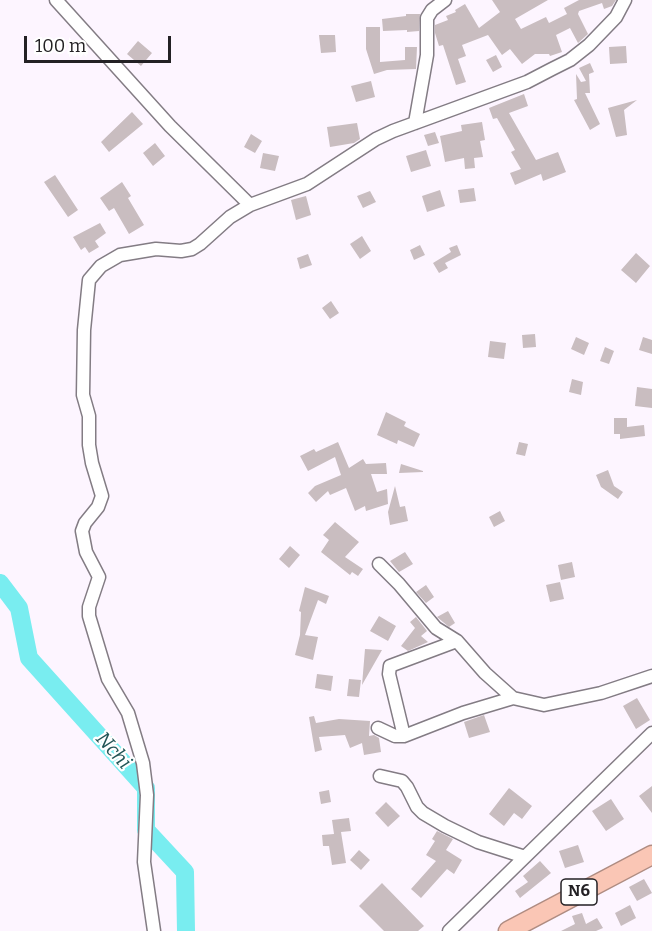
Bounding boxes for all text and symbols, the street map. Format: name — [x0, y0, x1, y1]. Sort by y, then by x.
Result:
scale bar — [27, 24, 174, 62]
text: 100 m — [35, 35, 86, 57]
water label: Nchi — [90, 728, 136, 774]
road number: N6 — [561, 879, 597, 905]

